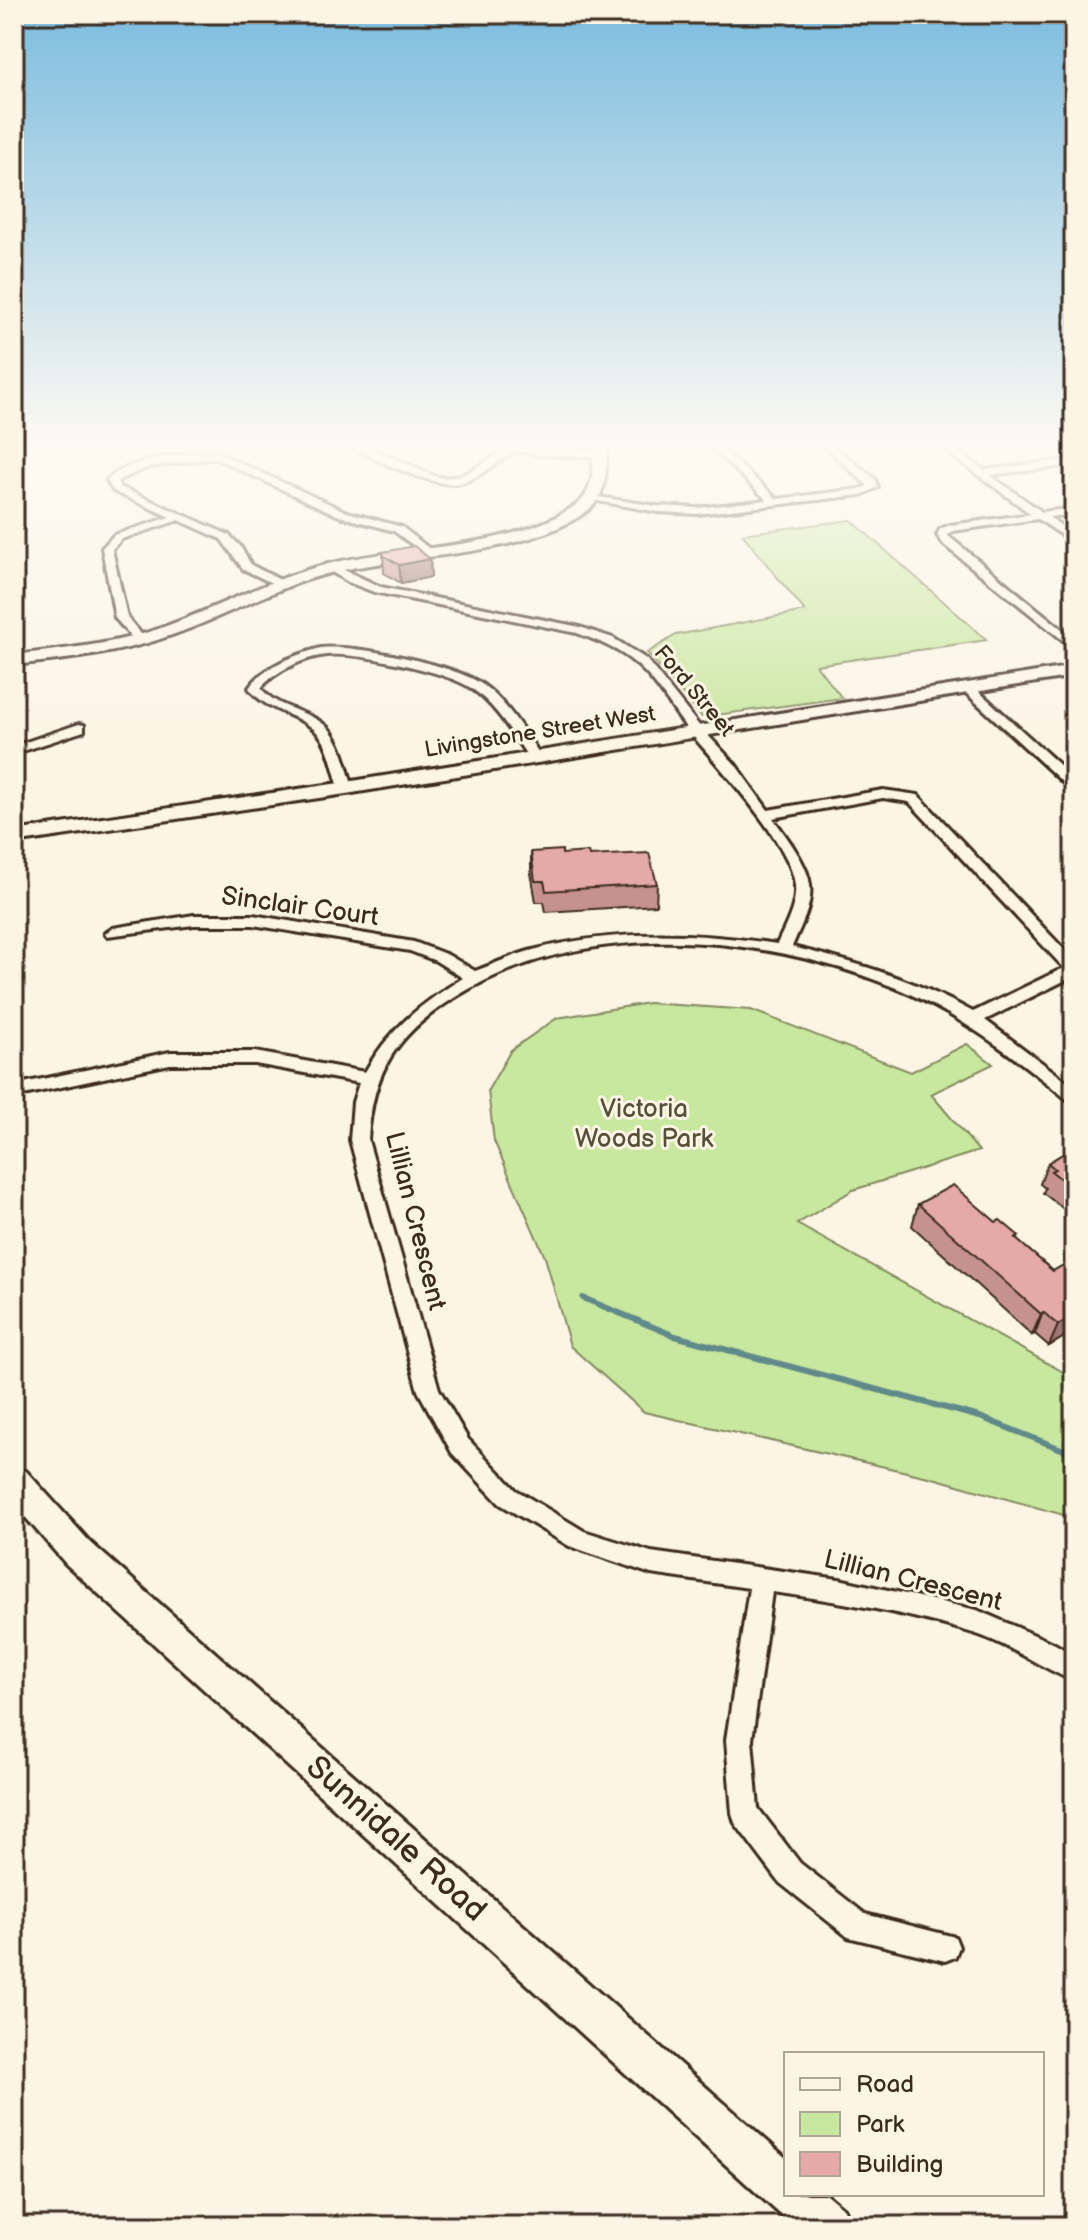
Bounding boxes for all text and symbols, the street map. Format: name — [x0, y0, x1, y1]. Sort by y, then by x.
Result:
street label: Ford Street — [648, 640, 740, 742]
street label: Livingstone Street West — [423, 700, 658, 764]
street label: Sinclair Court — [219, 881, 381, 933]
park label: Victoria Woods Park — [575, 1094, 714, 1155]
street label: Lillian Crescent — [378, 1129, 452, 1313]
street label: Lillian Crescent — [821, 1544, 1005, 1618]
street label: Sunnidale Road — [298, 1748, 494, 1930]
legend — [784, 2052, 1044, 2196]
text: Road — [856, 2070, 914, 2099]
text: Park — [856, 2110, 904, 2139]
text: Building — [856, 2150, 943, 2179]

